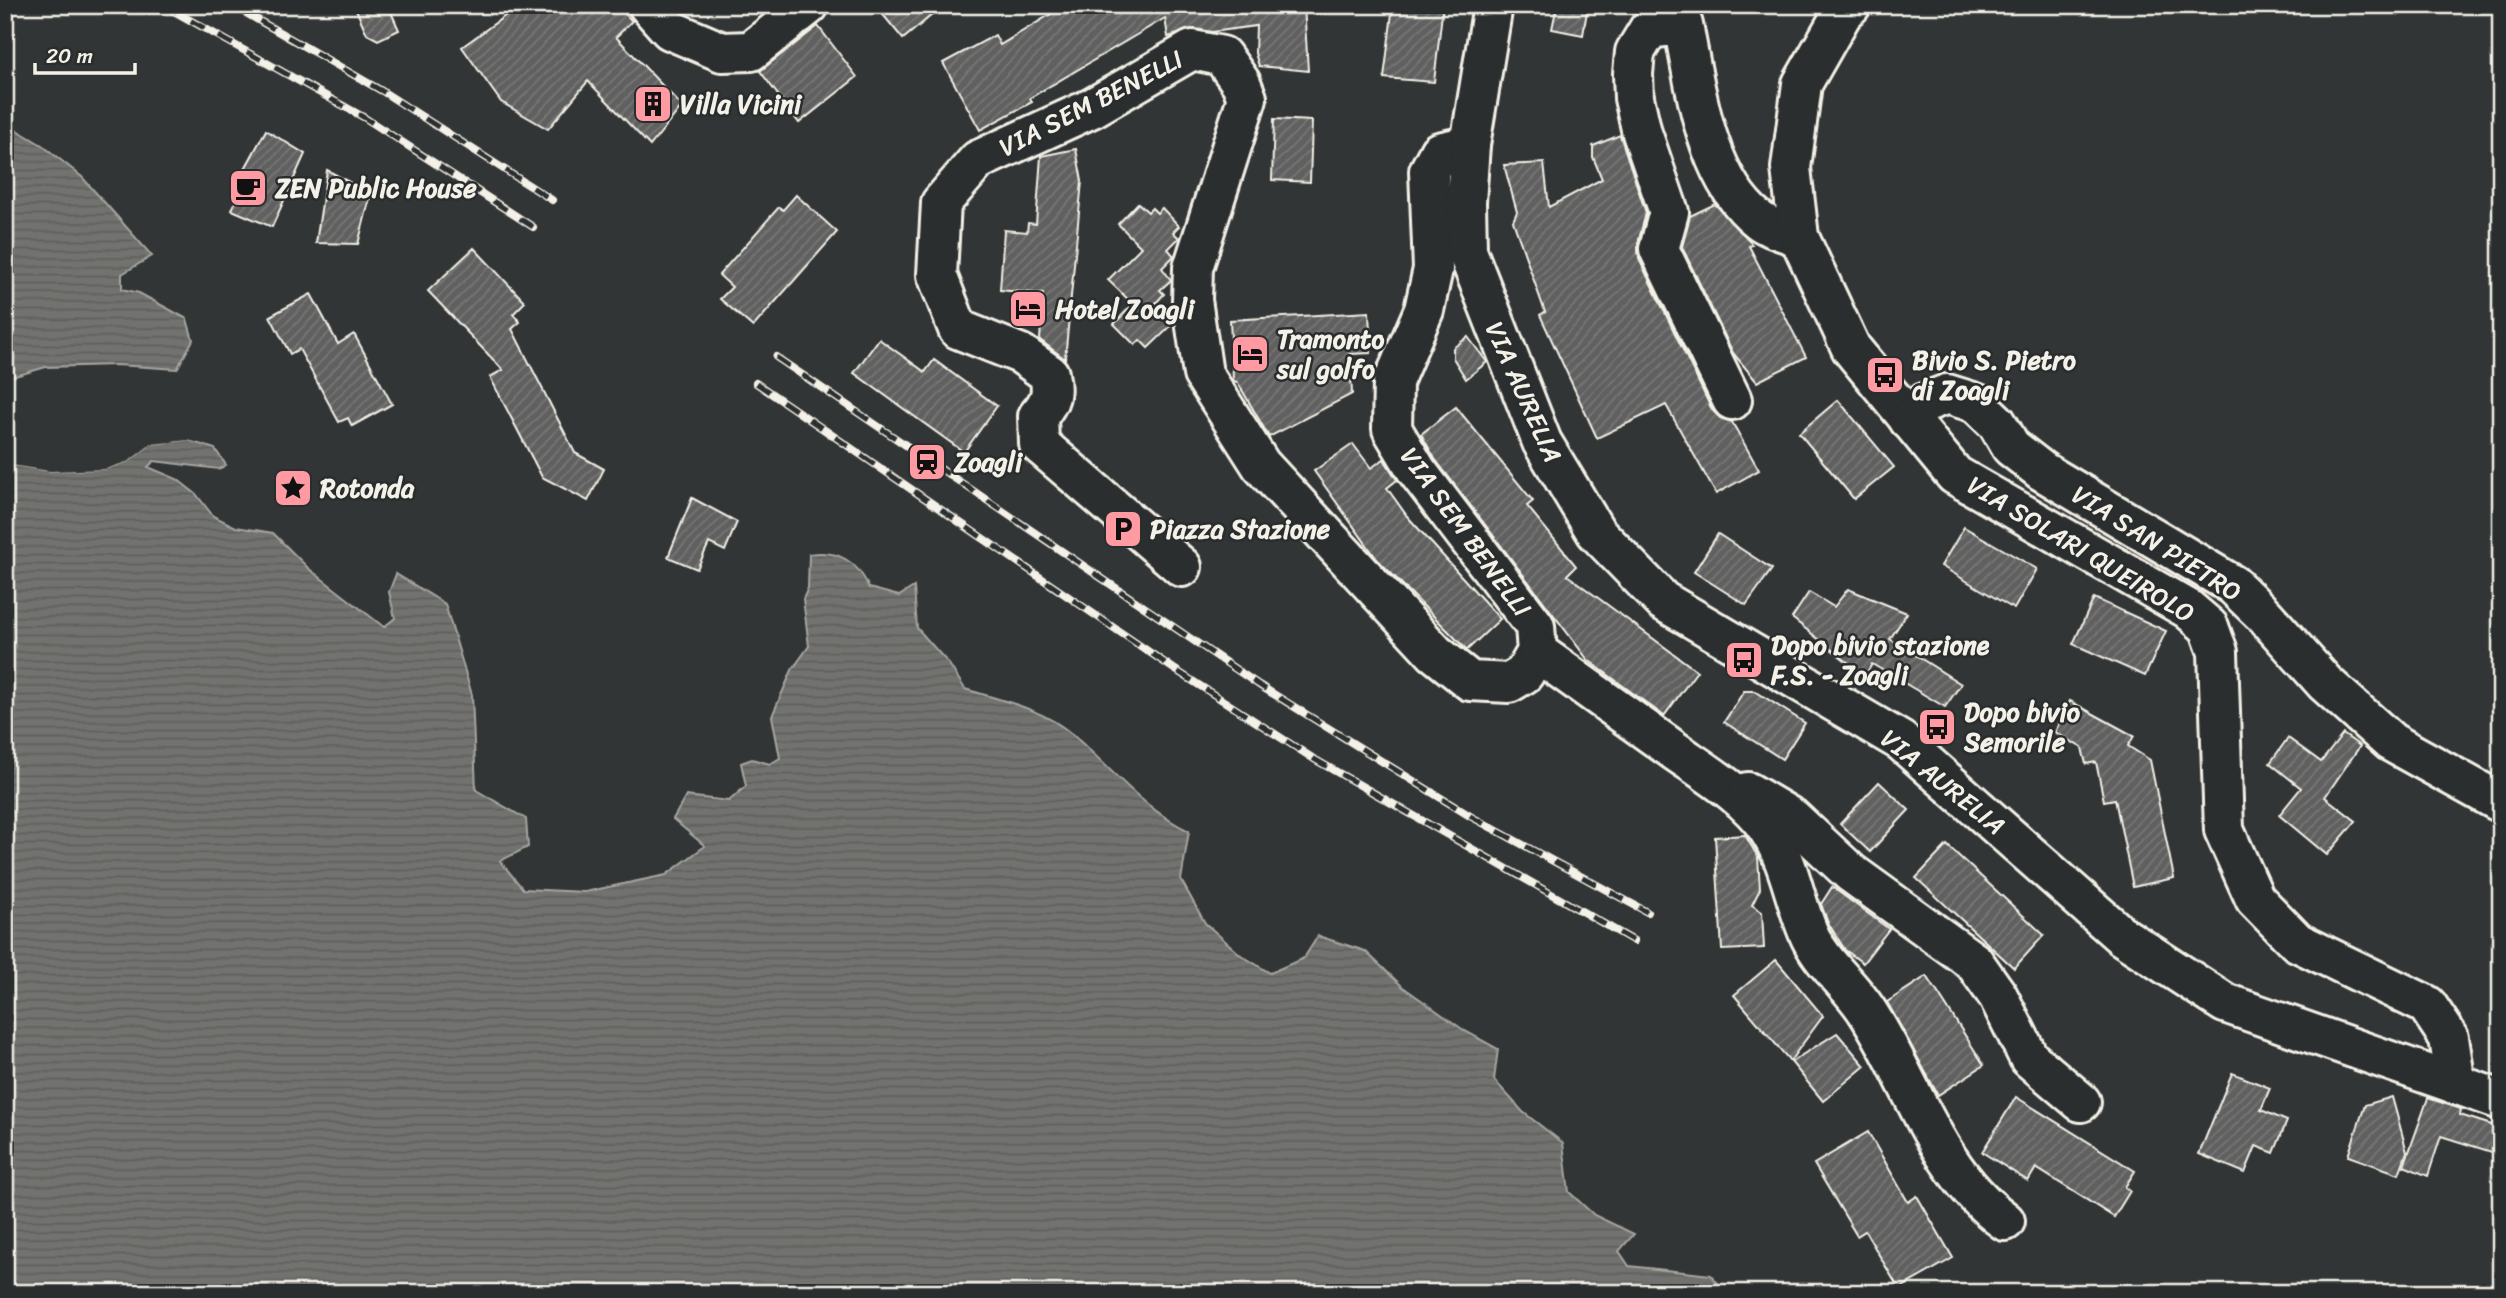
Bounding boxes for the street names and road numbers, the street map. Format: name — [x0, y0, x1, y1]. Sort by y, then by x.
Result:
street label: VIA SEM BENELLI — [990, 37, 1192, 169]
street label: VIA AURELIA — [1472, 314, 1576, 470]
street label: VIA SEM BENELLI — [1388, 437, 1544, 627]
street label: VIA SOLARI QUEIROLO — [1958, 463, 2204, 635]
street label: VIA SAN PIETRO — [2062, 472, 2252, 614]
street label: VIA AURELIA — [1870, 717, 2016, 847]

